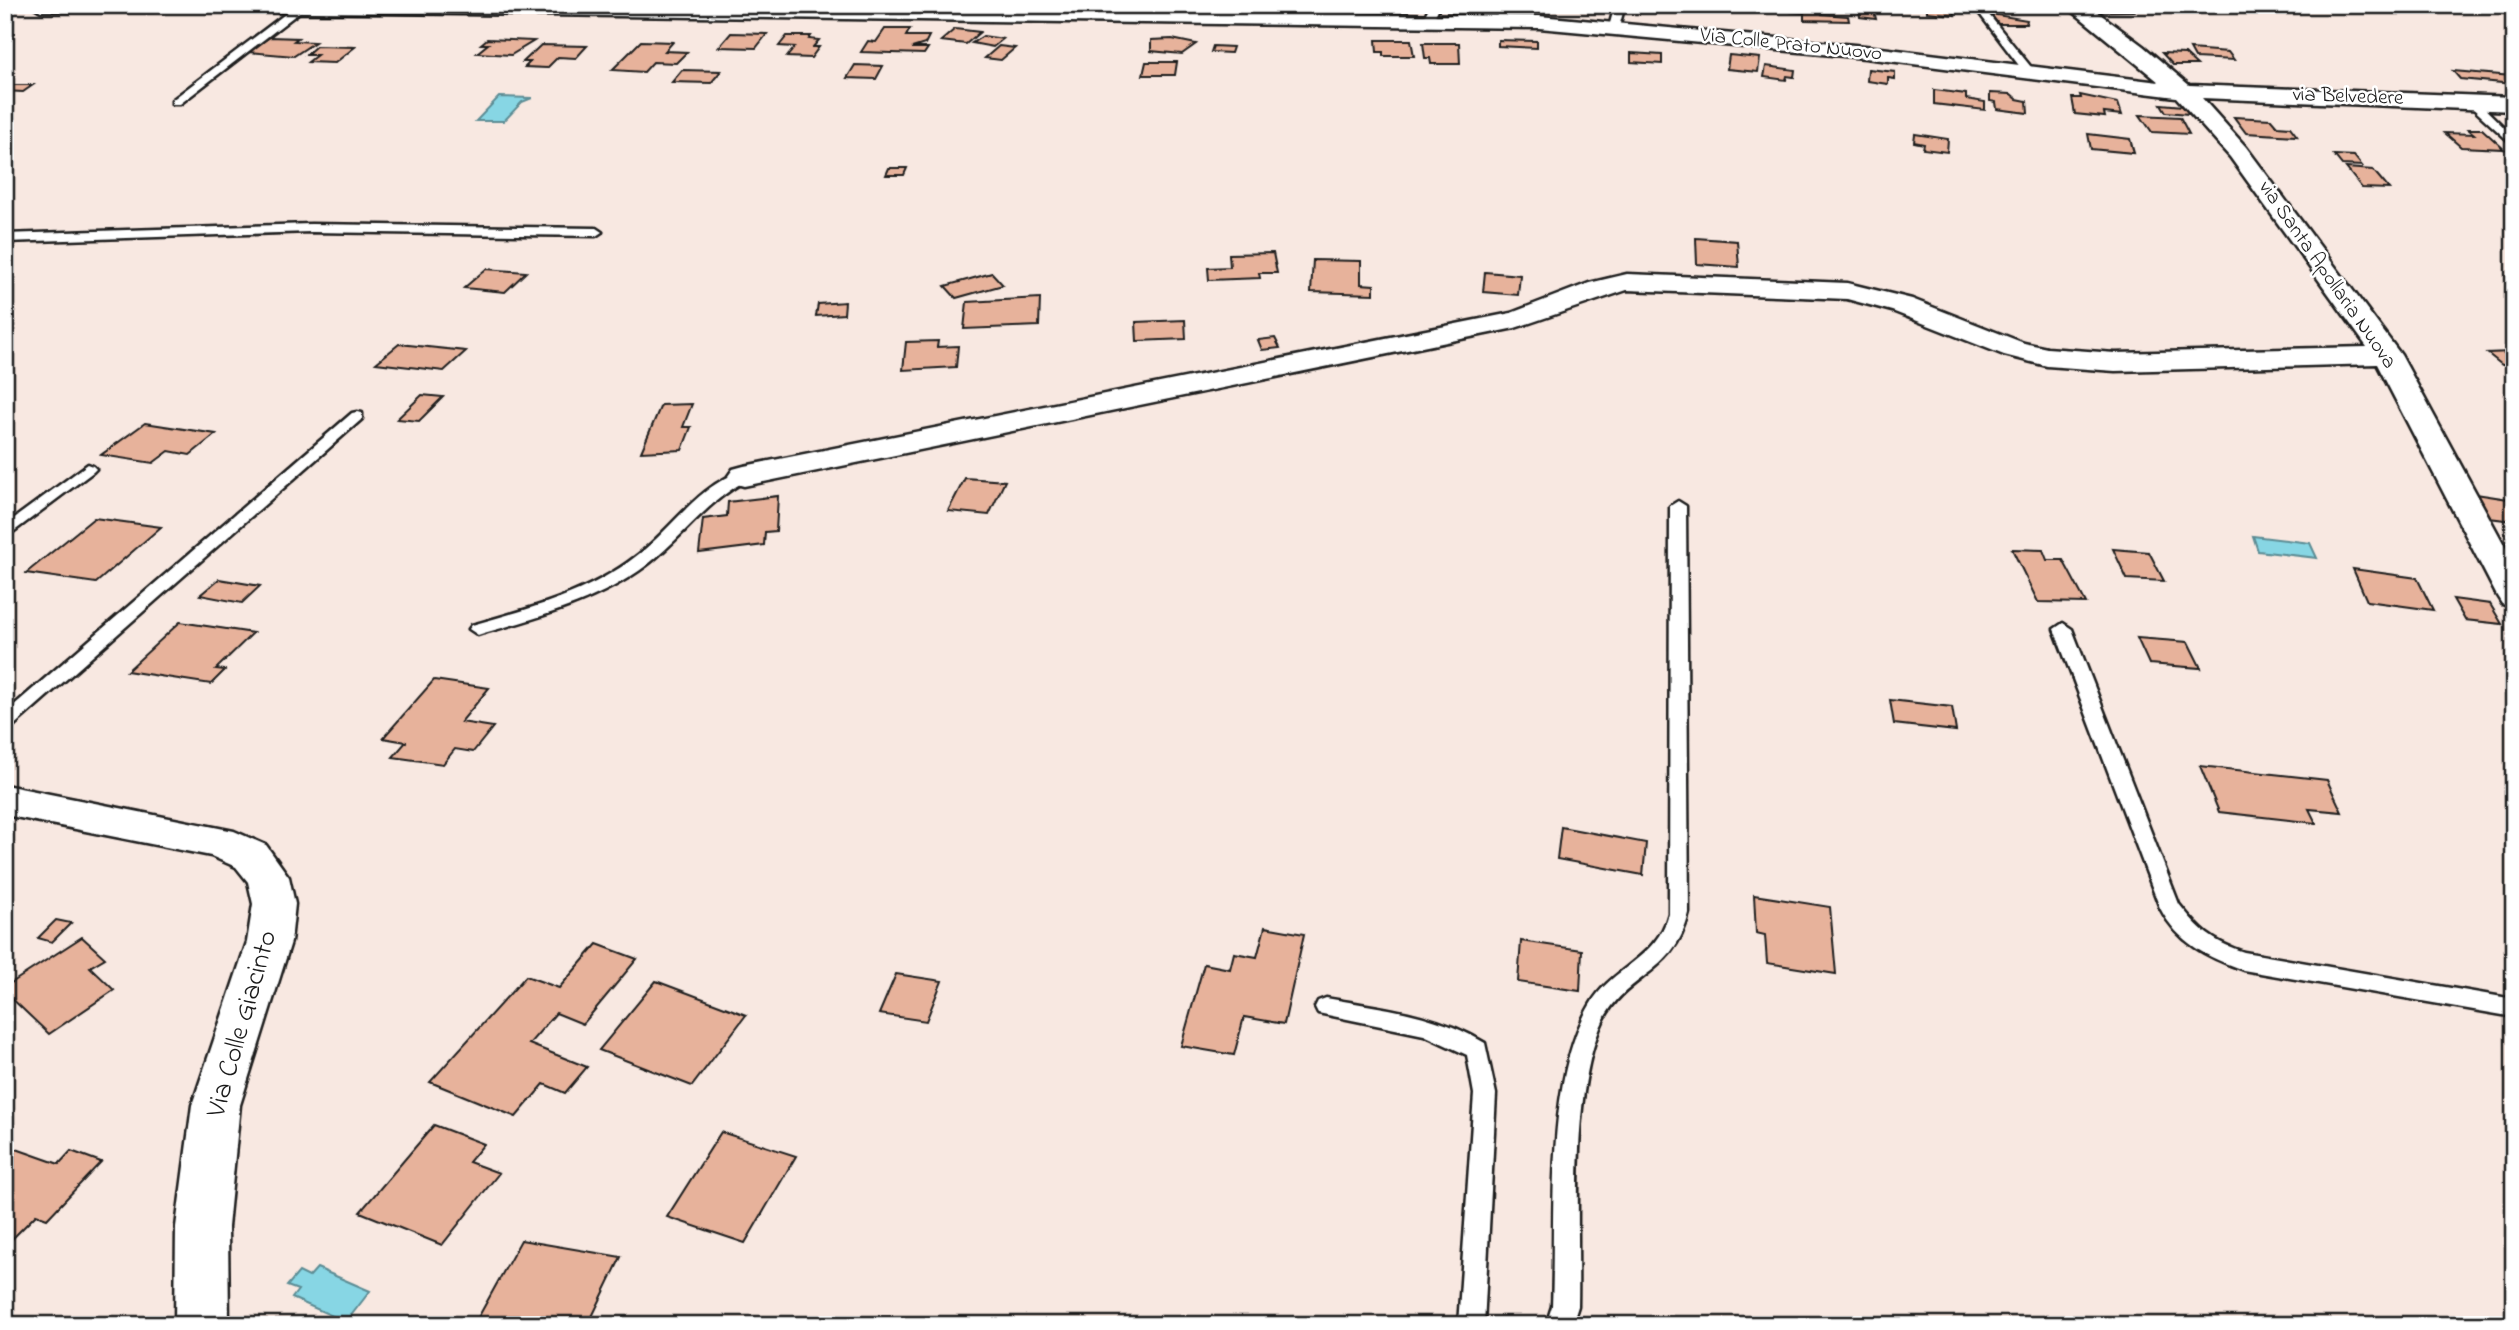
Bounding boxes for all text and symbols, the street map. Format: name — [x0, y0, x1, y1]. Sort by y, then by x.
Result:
street label: Via Colle Prato Nuovo — [1698, 20, 1884, 69]
street label: via Belvedere — [2292, 80, 2404, 114]
street label: via Santa Apollaria Nuova — [2251, 175, 2403, 375]
street label: Via Colle Giacinto — [196, 926, 289, 1123]

